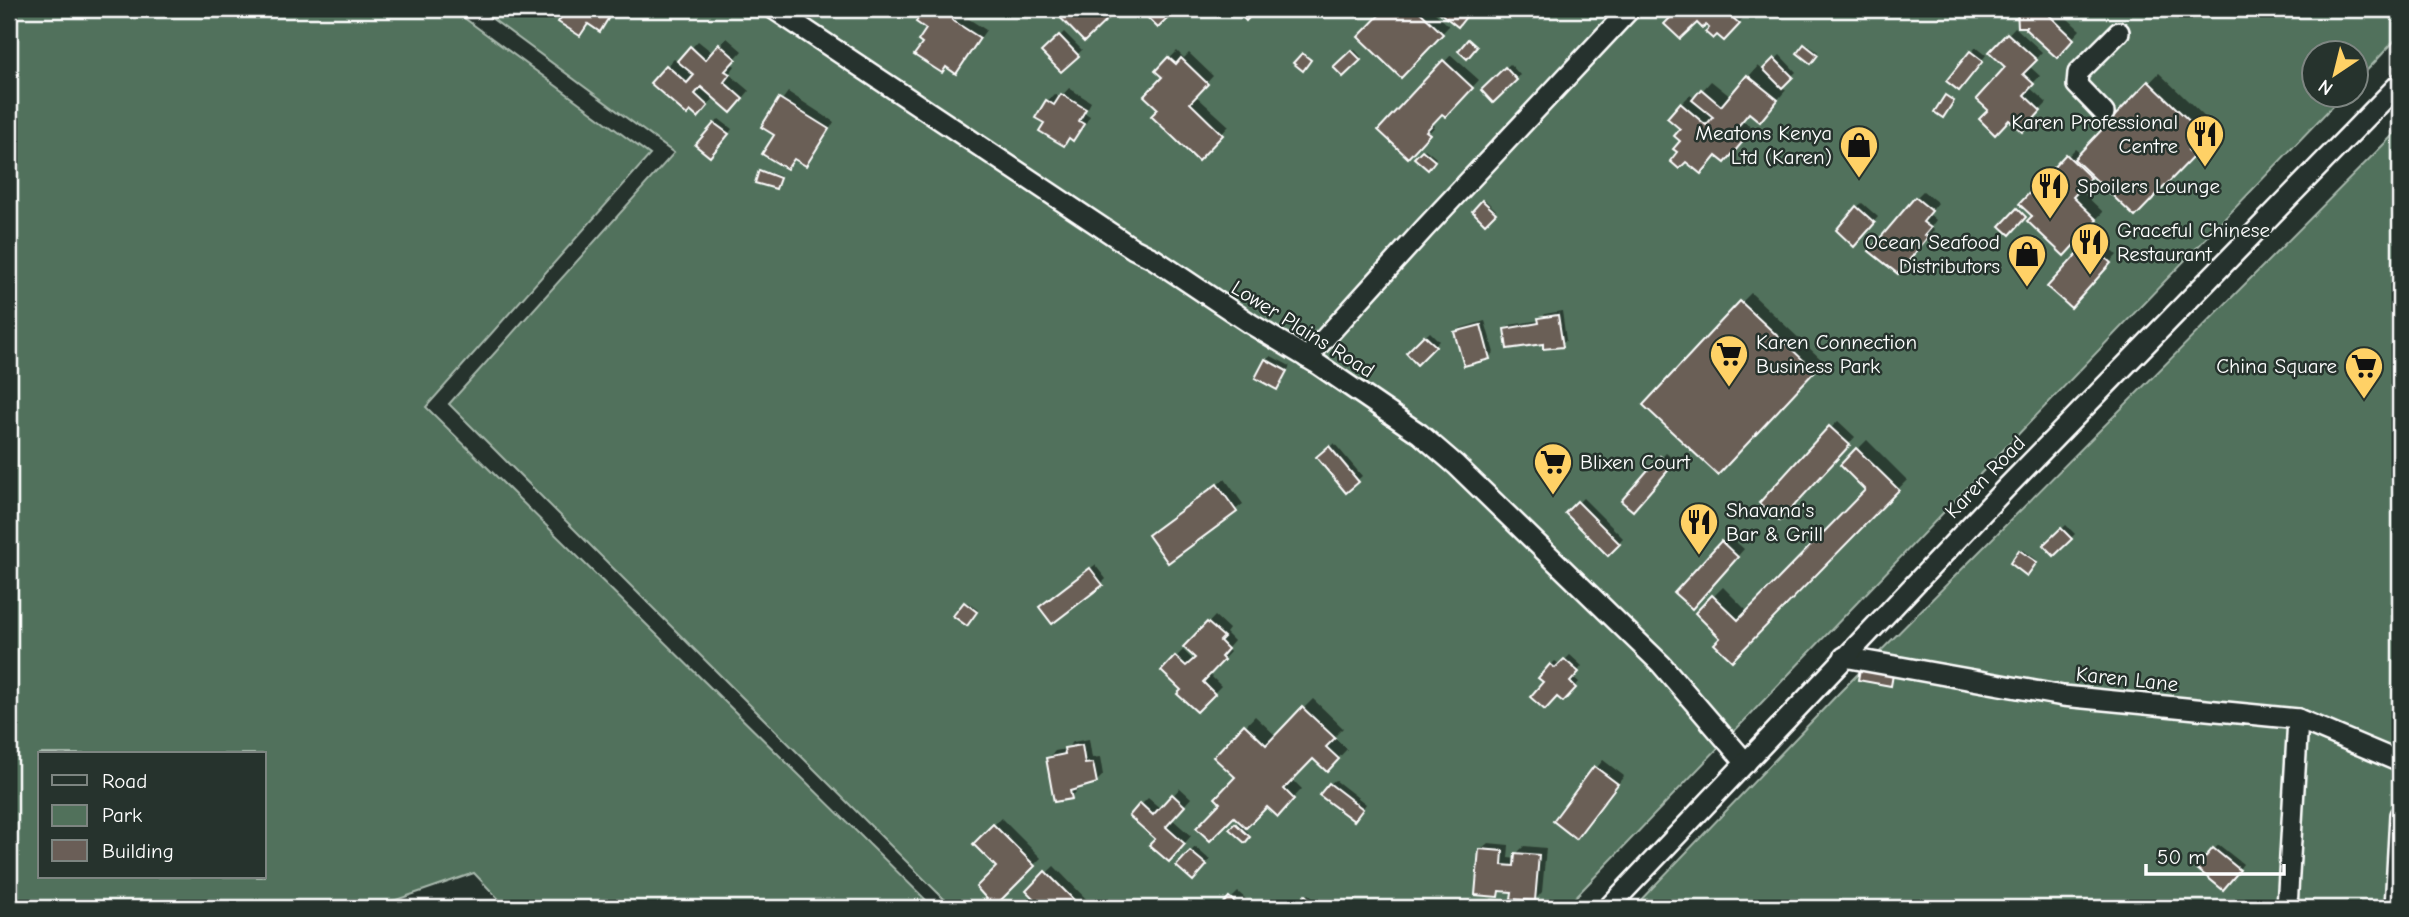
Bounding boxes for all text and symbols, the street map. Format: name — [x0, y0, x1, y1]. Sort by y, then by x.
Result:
north arrow — [2300, 38, 2370, 108]
text: N — [2314, 75, 2337, 100]
place label: Karen Professional Centre — [2011, 110, 2178, 158]
restaurant icon: Karen Professional Centre — [2184, 113, 2226, 168]
place label: Meatons Kenya Ltd (Karen) — [1695, 121, 1832, 169]
shop icon: Meatons Kenya Ltd (Karen) — [1838, 124, 1880, 179]
restaurant icon: Spoilers Lounge — [2029, 165, 2071, 220]
place label: Spoilers Lounge — [2077, 174, 2220, 198]
place label: Graceful Chinese Restaurant — [2117, 218, 2270, 266]
restaurant icon: Graceful Chinese Restaurant — [2069, 221, 2111, 276]
place label: Ocean Seafood Distributors — [1865, 230, 2000, 278]
shop icon: Ocean Seafood Distributors — [2006, 233, 2048, 288]
street label: Lower Plains Road — [1227, 275, 1379, 383]
place label: Karen Connection Business Park — [1756, 330, 1917, 378]
supermarket icon: Karen Connection Business Park — [1708, 333, 1750, 388]
supermarket icon: China Square — [2343, 345, 2385, 400]
place label: China Square — [2216, 354, 2337, 378]
street label: Karen Road — [1940, 431, 2030, 523]
supermarket icon: Blixen Court — [1532, 441, 1574, 496]
place label: Blixen Court — [1580, 450, 1691, 474]
place label: Shavana's Bar & Grill — [1726, 498, 1823, 546]
restaurant icon: Shavana's Bar & Grill — [1678, 501, 1720, 556]
street label: Karen Lane — [2075, 662, 2179, 696]
legend — [38, 752, 266, 878]
text: Road — [102, 769, 147, 793]
text: Park — [102, 803, 142, 827]
scale bar — [2146, 833, 2285, 877]
text: Building — [102, 839, 174, 863]
text: 50 m — [2157, 845, 2206, 869]

